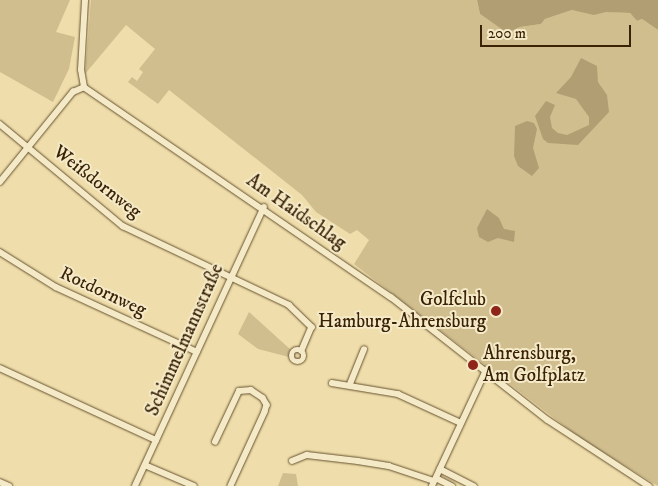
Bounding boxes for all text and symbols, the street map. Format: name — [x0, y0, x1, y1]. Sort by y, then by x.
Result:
scale bar — [483, 15, 634, 47]
text: 200 m — [488, 24, 526, 43]
street label: Weißdornweg — [48, 141, 146, 223]
street label: Am Haidschlag — [242, 169, 350, 255]
street label: Schimmelmannstraße — [141, 260, 229, 420]
street label: Rotdornweg — [56, 262, 150, 322]
place label: Golfclub Hamburg-Ahrensburg — [318, 289, 486, 333]
marker: Golfclub Hamburg-Ahrensburg — [490, 305, 502, 317]
place label: Ahrensburg, Am Golfplatz — [483, 343, 585, 387]
marker: Ahrensburg, Am Golfplatz — [467, 359, 479, 371]

